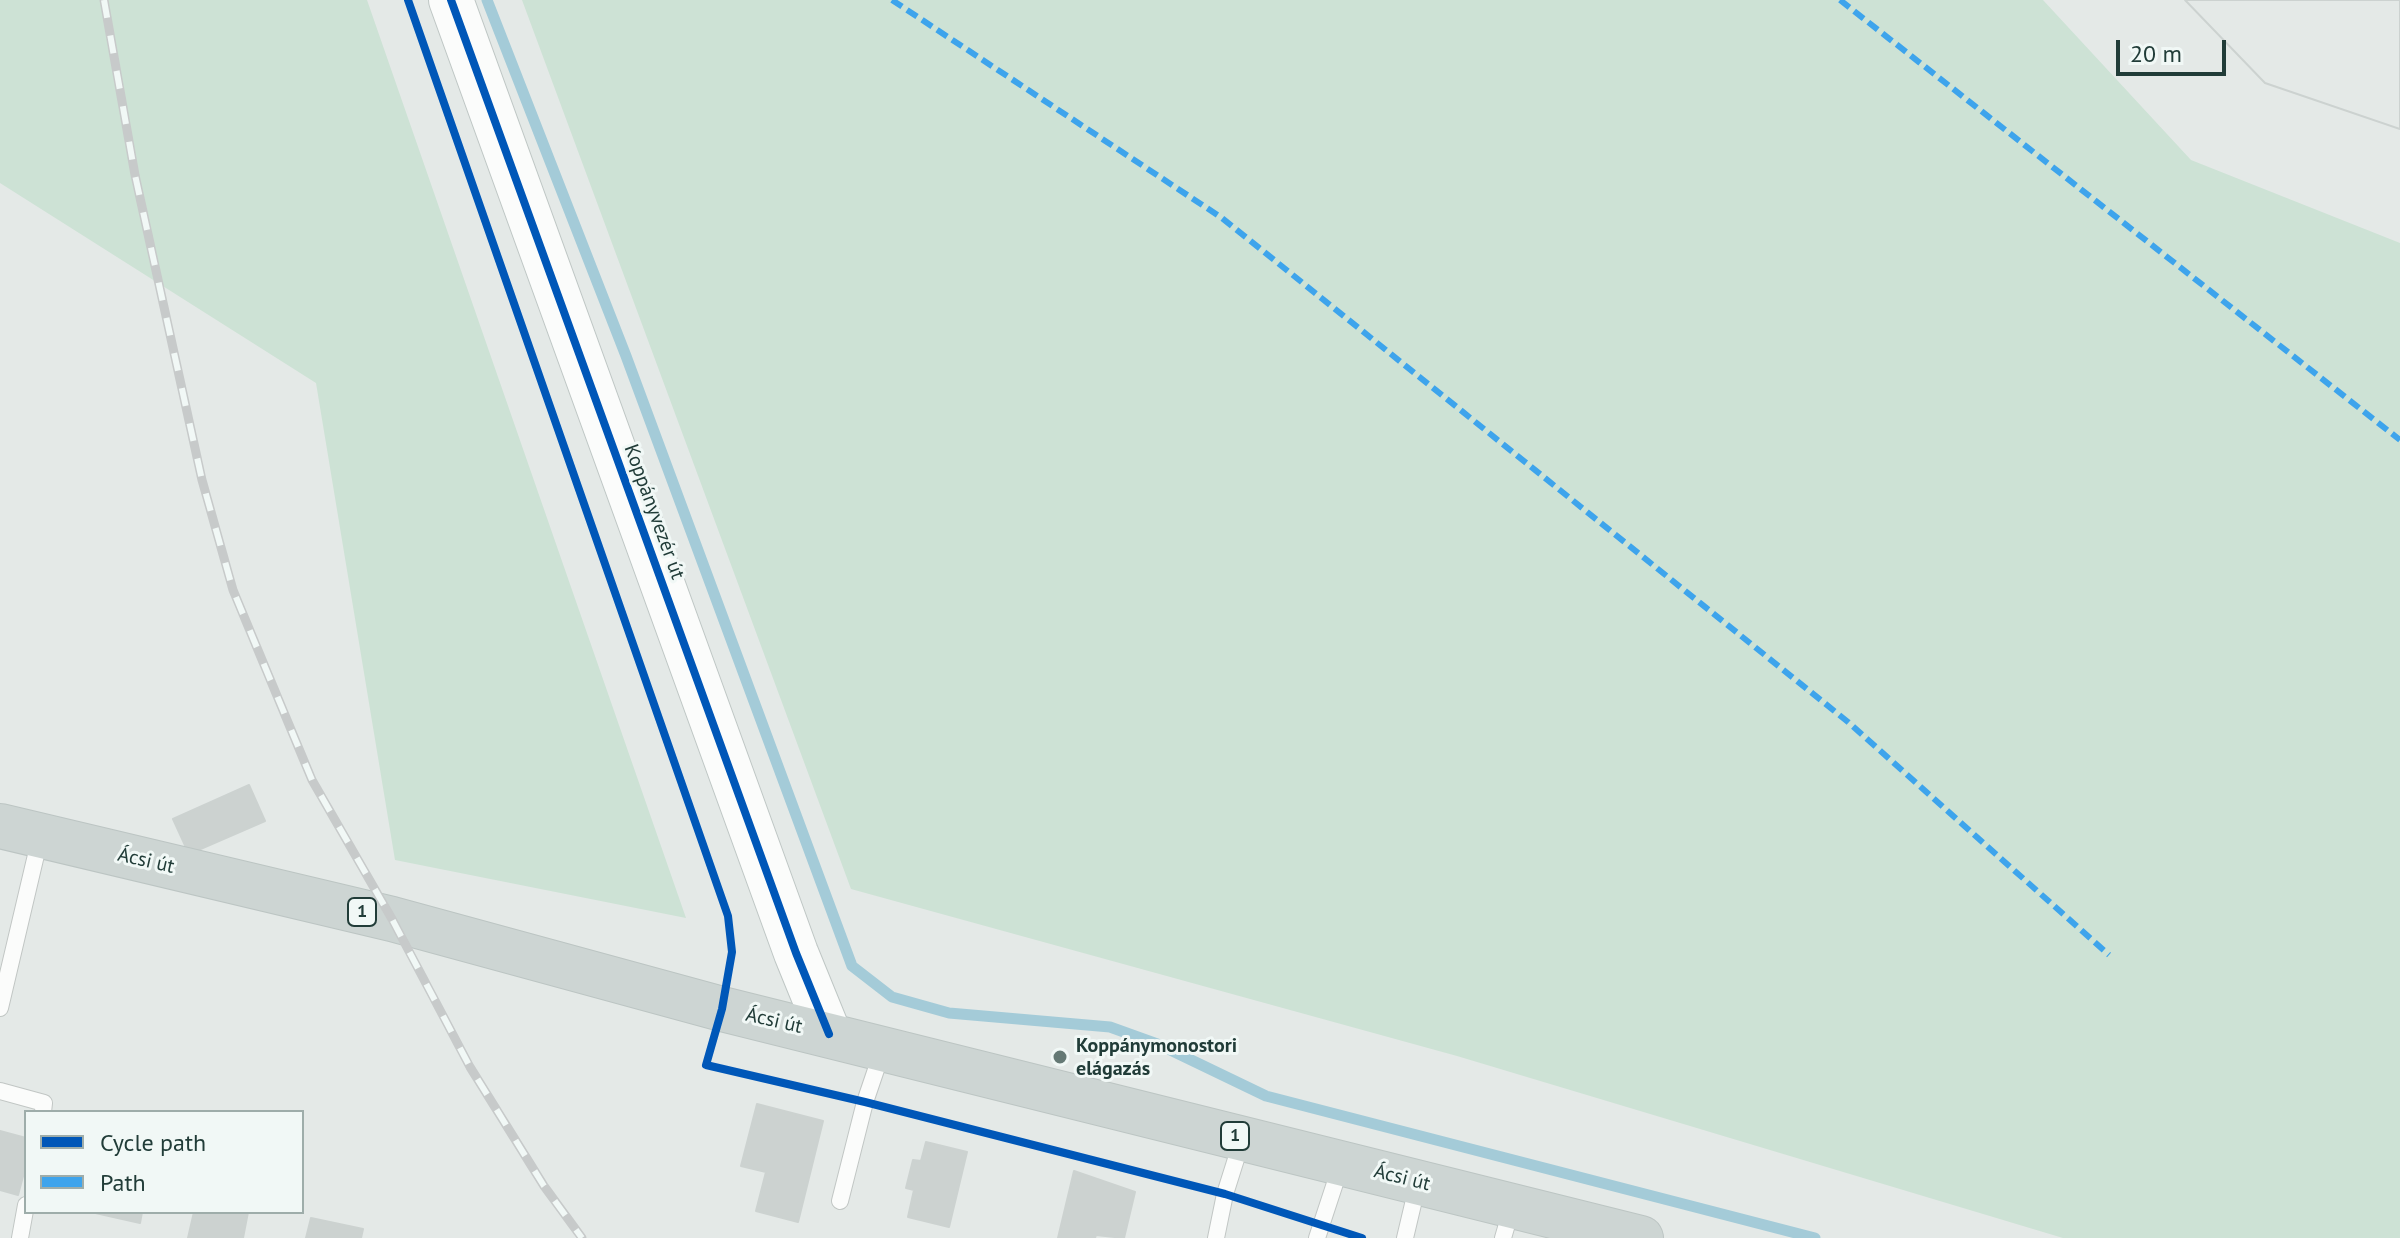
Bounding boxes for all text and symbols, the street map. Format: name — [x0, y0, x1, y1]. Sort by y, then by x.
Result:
scale bar — [2120, 24, 2230, 74]
text: 20 m — [2130, 38, 2182, 69]
street label: Koppányvezér út — [618, 441, 690, 583]
street label: Ácsi út — [115, 843, 177, 879]
road number: 1 — [348, 898, 376, 926]
street label: Ácsi út — [743, 1003, 805, 1039]
place label: Koppánymonostori elágazás — [1076, 1034, 1237, 1081]
marker: Koppánymonostori elágazás — [1051, 1048, 1069, 1066]
legend — [24, 1110, 304, 1214]
road number: 1 — [1221, 1122, 1249, 1150]
text: Cycle path — [100, 1127, 206, 1158]
street label: Ácsi út — [1371, 1159, 1433, 1197]
text: Path — [100, 1167, 146, 1198]

